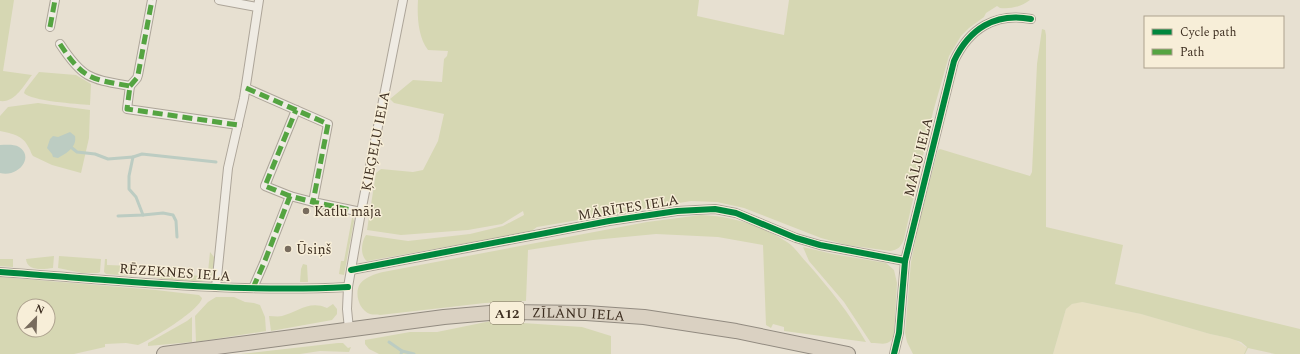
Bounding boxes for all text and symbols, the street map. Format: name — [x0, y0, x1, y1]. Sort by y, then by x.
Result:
legend — [1144, 16, 1284, 68]
text: Cycle path — [1180, 23, 1237, 42]
text: Path — [1180, 43, 1205, 62]
street label: ĶIEĢEĻU IELA — [356, 89, 396, 193]
street label: MĀLU IELA — [899, 115, 939, 199]
street label: MĀRĪTES IELA — [576, 189, 680, 226]
place label: Katlu māja — [314, 201, 381, 222]
marker: Katlu māja — [301, 206, 311, 216]
place label: Ūsiņš — [296, 239, 332, 260]
marker: Ūsiņš — [283, 244, 293, 254]
street label: RĒZEKNES IELA — [119, 258, 232, 287]
north arrow — [16, 298, 56, 338]
text: N — [32, 300, 47, 319]
road number: A12 — [490, 302, 524, 324]
street label: ZĪLĀNU IELA — [532, 302, 626, 327]

